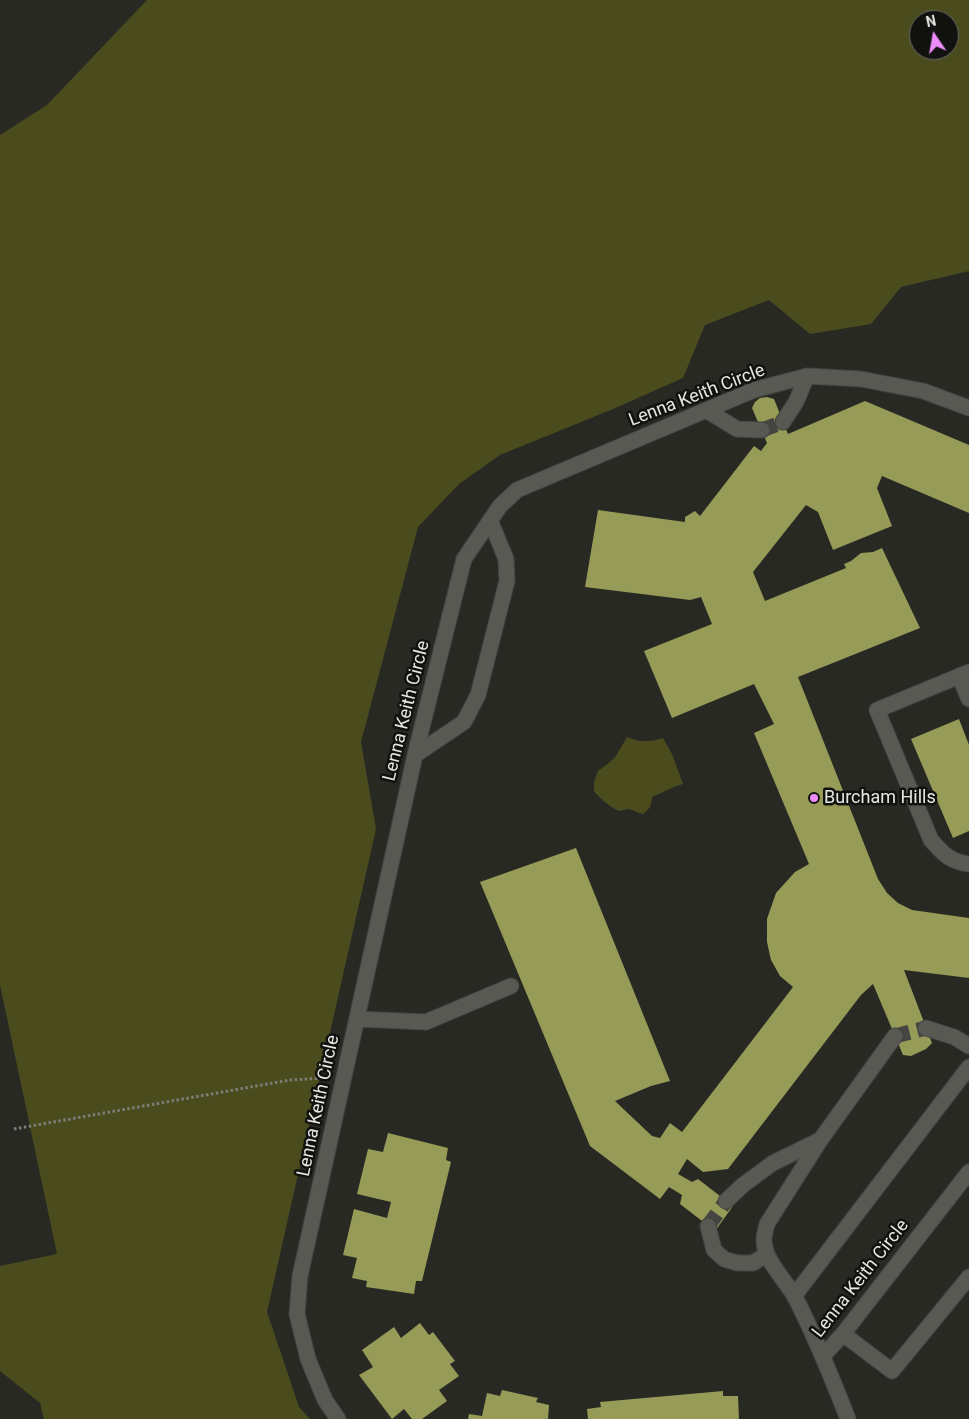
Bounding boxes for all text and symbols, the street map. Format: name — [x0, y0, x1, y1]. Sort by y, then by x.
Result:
north arrow — [909, 10, 959, 60]
text: N — [925, 12, 938, 30]
street label: Lenna Keith Circle — [626, 360, 768, 432]
street label: Lenna Keith Circle — [379, 639, 435, 783]
place label: Burcham Hills — [824, 787, 936, 809]
marker: Burcham Hills — [808, 792, 820, 804]
street label: Lenna Keith Circle — [293, 1033, 345, 1179]
street label: Lenna Keith Circle — [808, 1216, 914, 1342]

